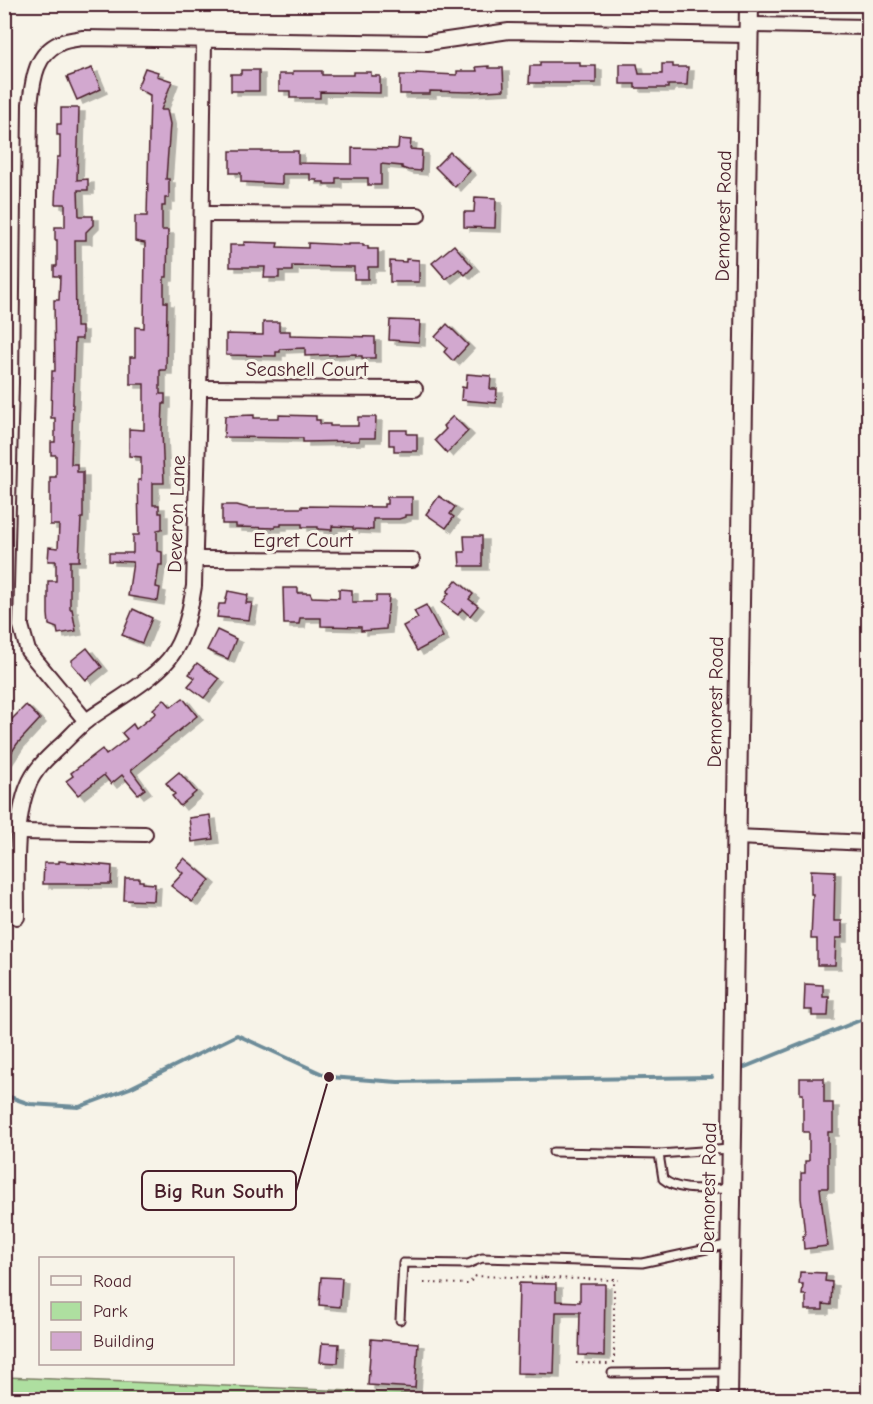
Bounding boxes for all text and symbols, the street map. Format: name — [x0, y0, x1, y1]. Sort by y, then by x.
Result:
street label: Demorest Road — [711, 150, 736, 282]
street label: Seashell Court — [246, 358, 370, 381]
street label: Deveron Lane — [163, 455, 190, 573]
street label: Egret Court — [253, 529, 354, 552]
street label: Demorest Road — [703, 636, 728, 768]
street label: Demorest Road — [696, 1122, 721, 1254]
callout: Big Run South — [142, 1171, 296, 1210]
text: Big Run South — [154, 1179, 284, 1203]
legend — [39, 1257, 234, 1365]
text: Road — [93, 1271, 132, 1292]
text: Park — [93, 1301, 128, 1322]
text: Building — [93, 1331, 155, 1352]

